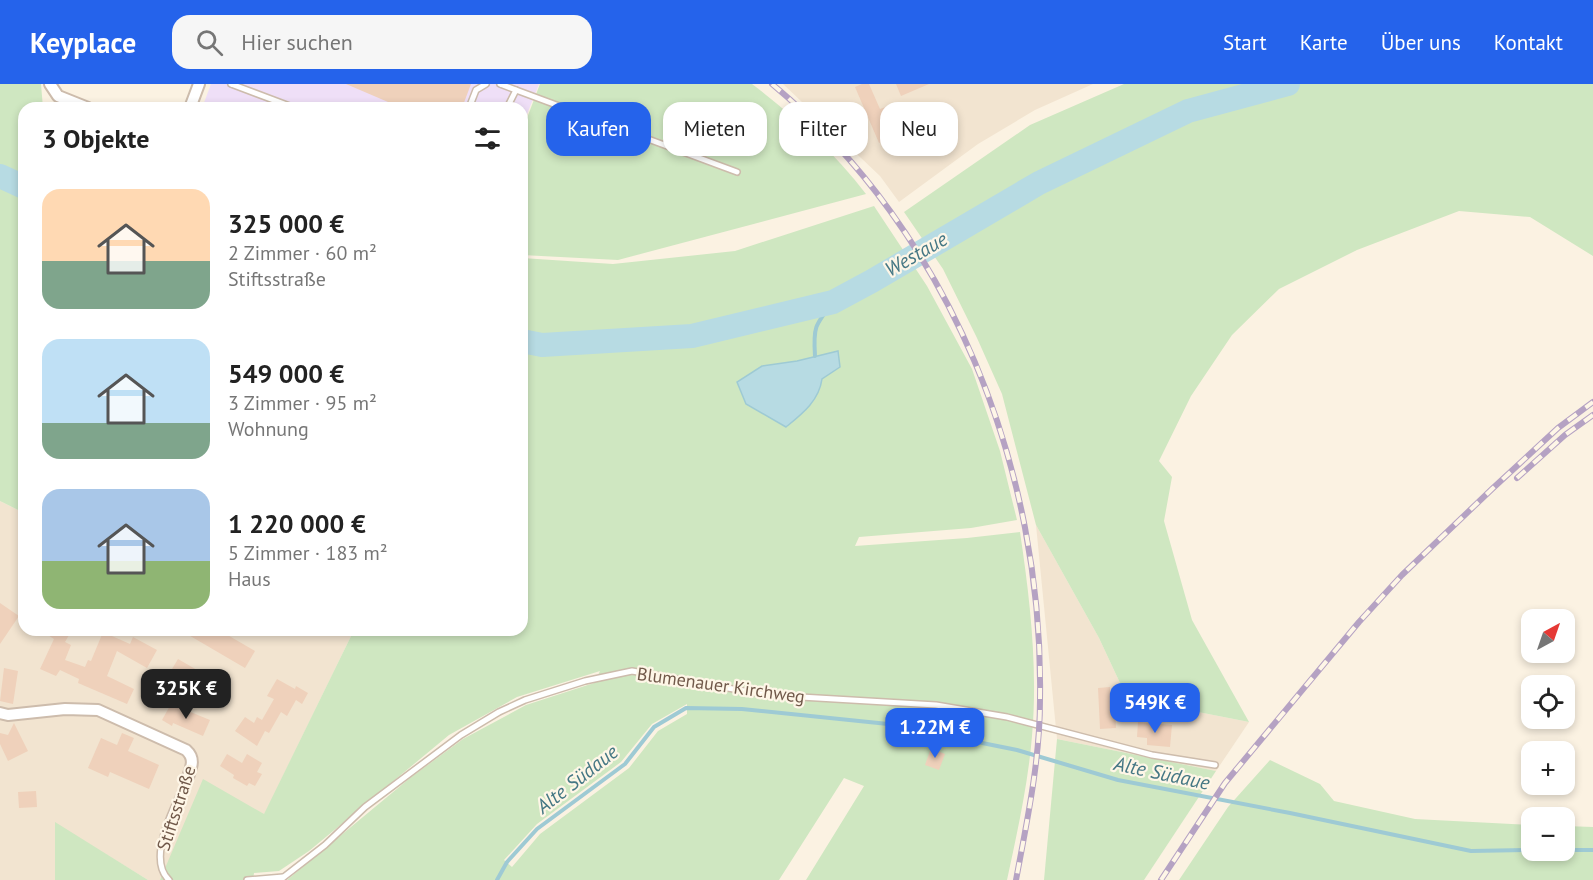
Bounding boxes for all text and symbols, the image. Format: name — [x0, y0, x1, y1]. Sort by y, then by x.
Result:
search box — [172, 15, 592, 69]
text: Keyplace — [30, 24, 136, 61]
icon: search — [193, 26, 226, 59]
text: Hier suchen — [241, 28, 353, 56]
text: Start — [1223, 29, 1267, 56]
text: Karte — [1300, 29, 1348, 56]
text: Über uns — [1381, 29, 1461, 56]
text: Kontakt — [1494, 29, 1563, 56]
chip: Kaufen — [546, 102, 651, 156]
chip: Mieten — [663, 102, 767, 156]
chip: Filter — [779, 102, 868, 156]
chip: Neu — [880, 102, 958, 156]
text: 3 Objekte — [42, 122, 149, 155]
icon: filters — [471, 122, 504, 155]
text: 325 000 € — [228, 207, 344, 240]
icon: home — [90, 213, 162, 285]
water label: Westaue — [880, 225, 953, 282]
text: 2 Zimmer · 60 m² — [228, 240, 377, 266]
text: Stiftsstraße — [228, 266, 326, 292]
text: 549 000 € — [228, 357, 344, 390]
icon: home — [90, 363, 162, 435]
text: 3 Zimmer · 95 m² — [228, 390, 377, 416]
text: Wohnung — [228, 416, 309, 442]
text: 1 220 000 € — [228, 507, 366, 540]
icon: home — [90, 513, 162, 585]
text: 5 Zimmer · 183 m² — [228, 540, 388, 566]
text: Haus — [228, 566, 271, 592]
north arrow — [1521, 609, 1575, 663]
map controls — [1521, 609, 1575, 861]
street label: Blumenauer Kirchweg — [636, 662, 806, 708]
pin: 325K € — [137, 669, 235, 720]
text: 325K € — [155, 675, 217, 701]
button: locate — [1521, 675, 1575, 729]
pin: 549K € — [1106, 683, 1204, 734]
text: 549K € — [1124, 689, 1186, 715]
pin: 1.22M € — [880, 708, 990, 759]
text: 1.22M € — [899, 714, 971, 740]
water label: Alte Südaue — [530, 738, 624, 820]
button: + — [1521, 741, 1575, 795]
water label: Alte Südaue — [1111, 750, 1213, 796]
street label: Stiftsstraße — [151, 763, 201, 853]
button: − — [1521, 807, 1575, 861]

